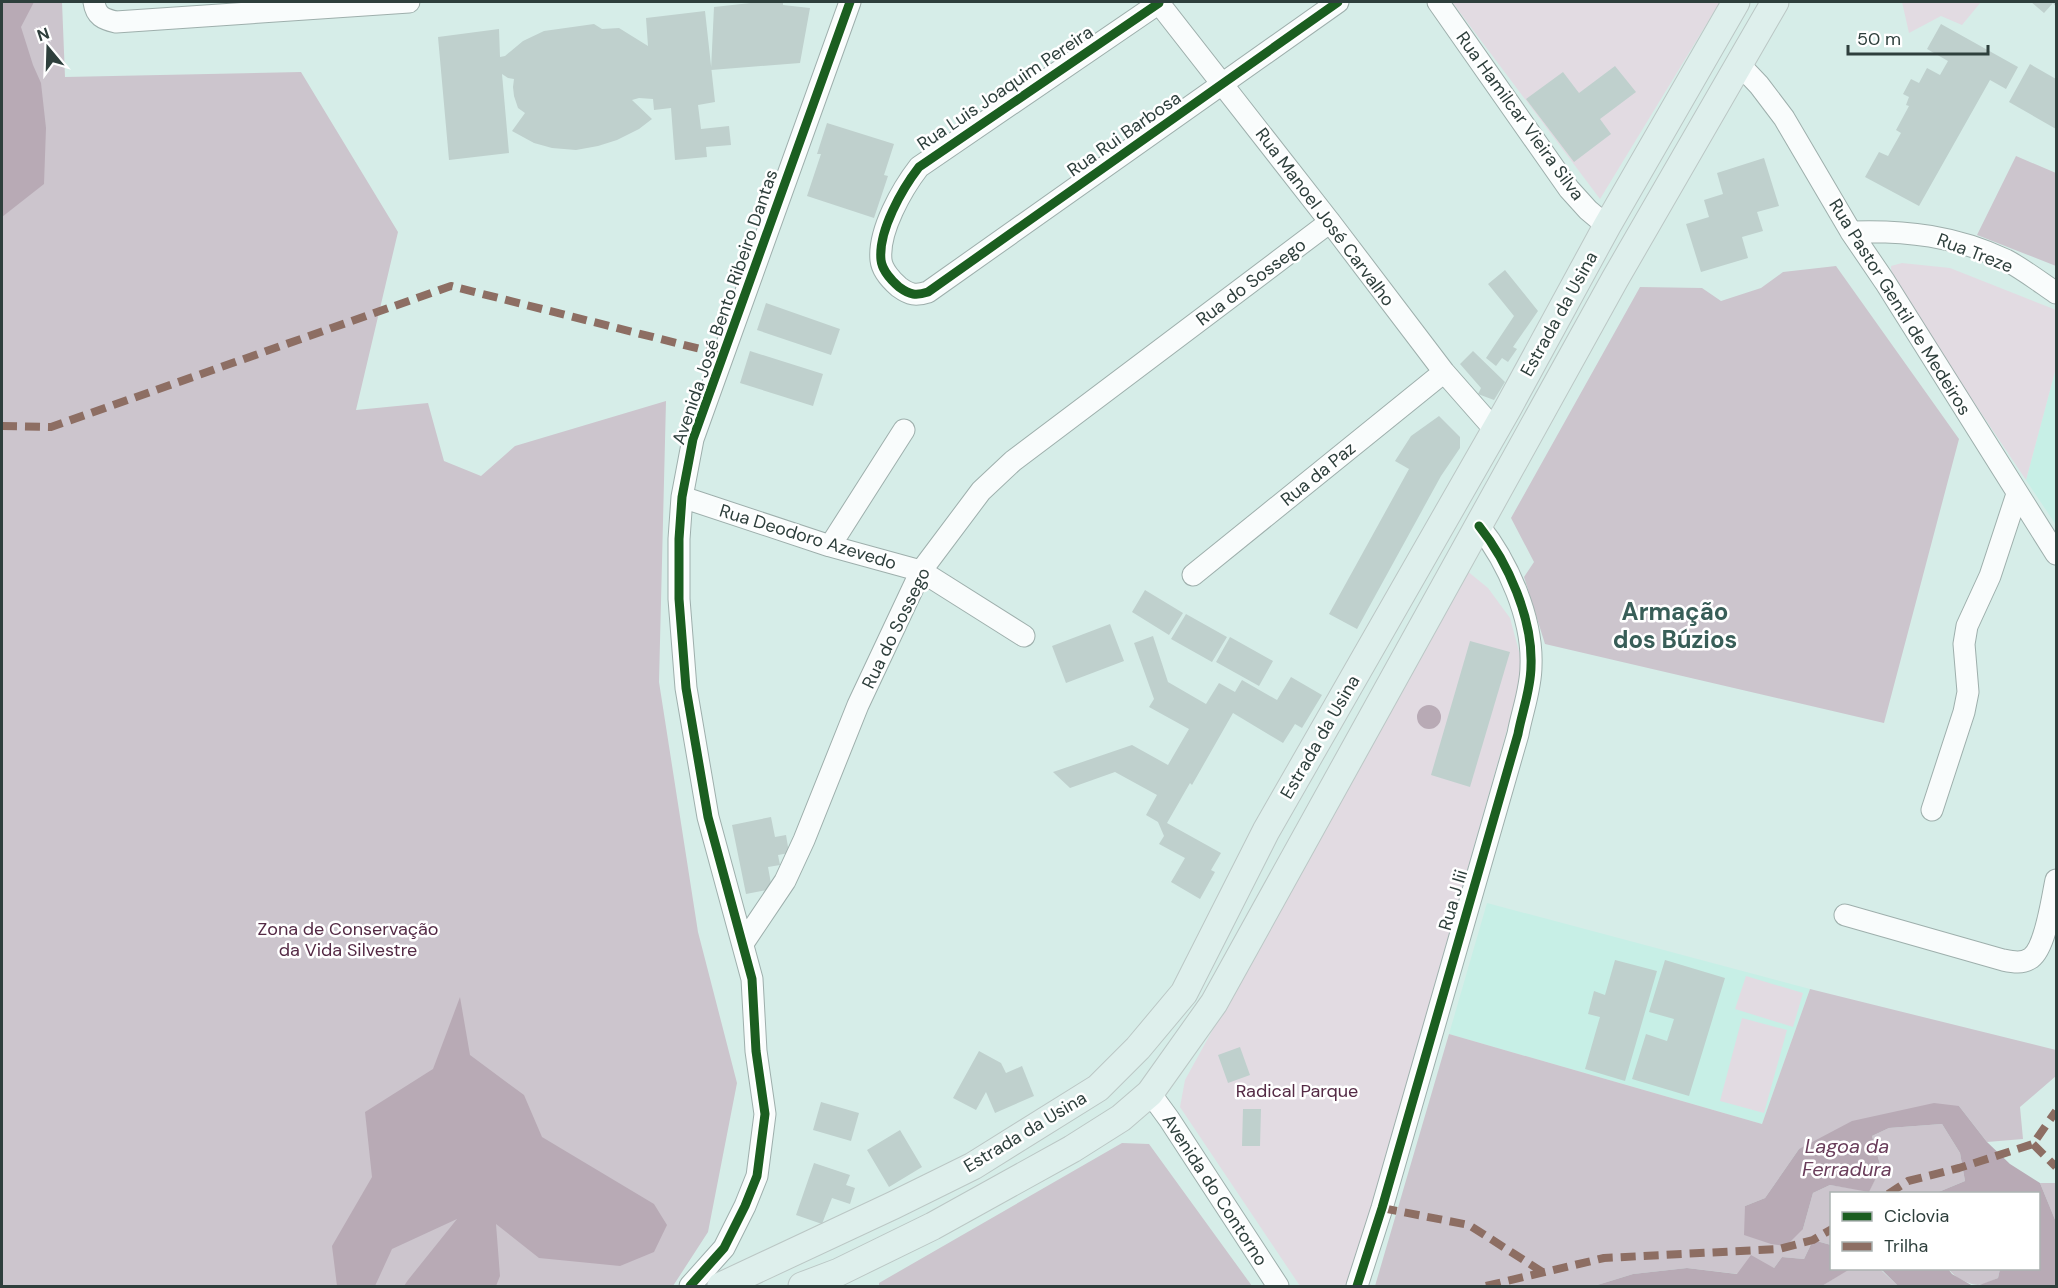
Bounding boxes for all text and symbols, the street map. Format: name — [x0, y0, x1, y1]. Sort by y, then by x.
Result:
north arrow — [18, 18, 78, 78]
scale bar — [1848, 18, 1988, 56]
street label: Rua Luis Joaquim Pereira — [912, 20, 1098, 156]
text: N — [34, 22, 52, 46]
street label: Rua Hamilcar Vieira Silva — [1451, 27, 1589, 205]
text: 50 m — [1857, 27, 1901, 51]
street label: Rua Rui Barbosa — [1062, 86, 1186, 182]
street label: Rua Manoel José Carvalho — [1250, 123, 1400, 311]
street label: Avenida José Bento Ribeiro Dantas — [667, 166, 783, 448]
street label: Rua Pastor Gentil de Medeiros — [1823, 194, 1977, 420]
street label: Rua Treze — [1934, 228, 2016, 278]
street label: Rua do Sossego — [1191, 233, 1311, 331]
street label: Estrada da Usina — [1515, 247, 1603, 381]
street label: Rua da Paz — [1276, 437, 1360, 511]
street label: Rua Deodoro Azevedo — [717, 499, 899, 575]
street label: Rua do Sossego — [856, 563, 936, 693]
district label: Armação dos Búzios — [1613, 596, 1737, 655]
street label: Estrada da Usina — [1275, 671, 1365, 803]
street label: Rua J Iii — [1433, 867, 1473, 933]
park label: Zona de Conservação da Vida Silvestre — [257, 917, 439, 962]
park label: Radical Parque — [1236, 1079, 1358, 1103]
street label: Estrada da Usina — [959, 1086, 1091, 1178]
street label: Avenida do Contorno — [1157, 1109, 1273, 1271]
water label: Lagoa da Ferradura — [1802, 1133, 1892, 1182]
legend — [1830, 1192, 2040, 1270]
text: Ciclovia — [1884, 1204, 1949, 1228]
text: Trilha — [1884, 1234, 1928, 1258]

